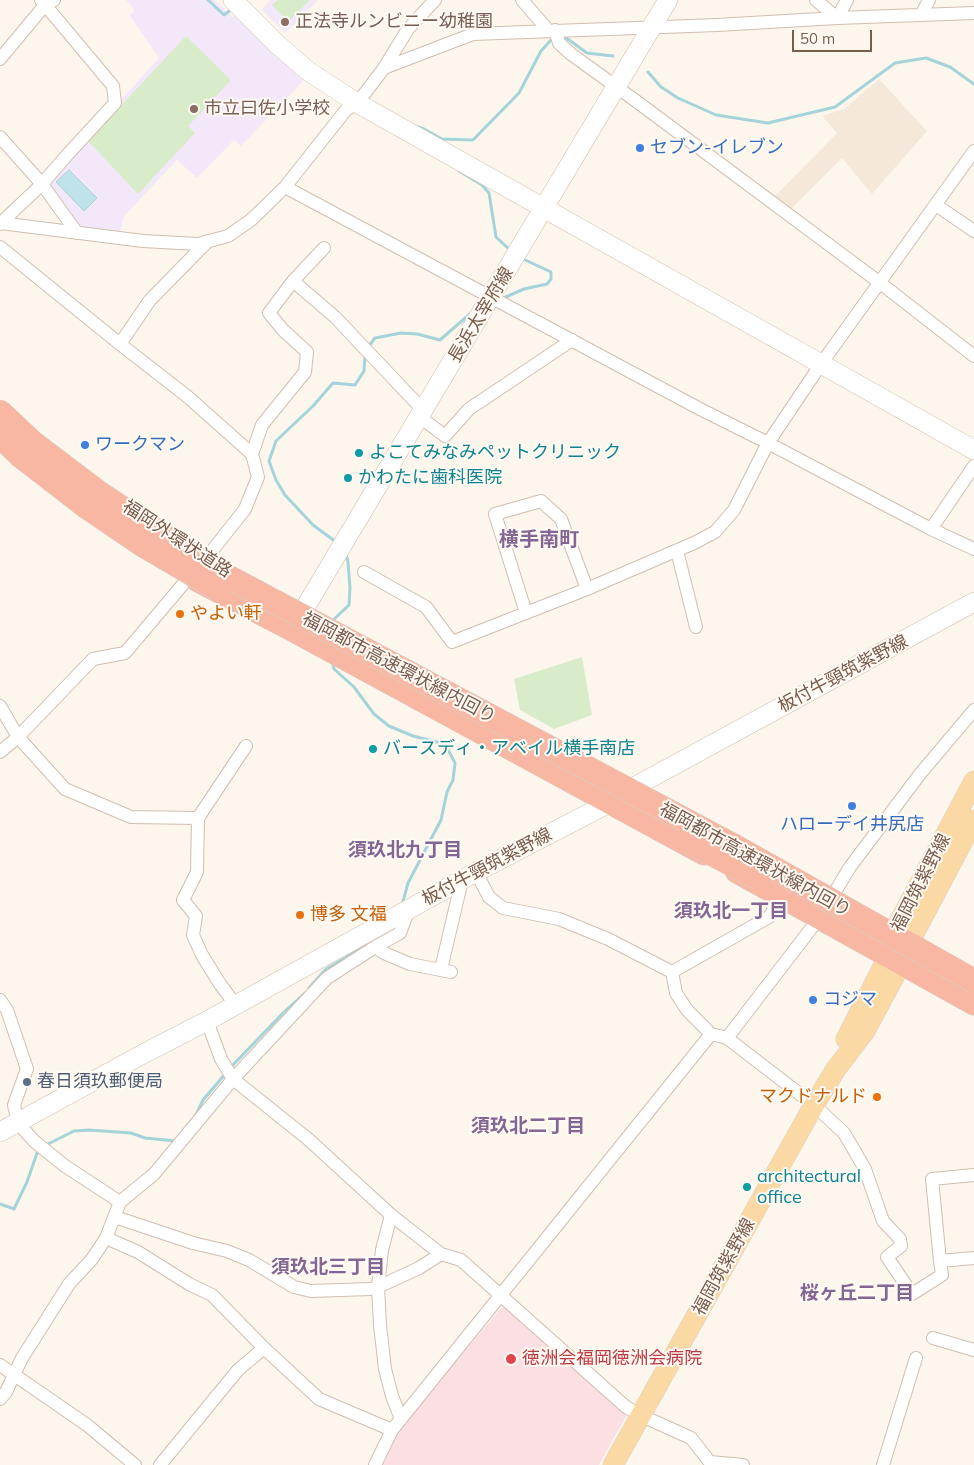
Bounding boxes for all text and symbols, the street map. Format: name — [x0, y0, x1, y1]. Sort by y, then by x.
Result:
place label: 正法寺ルンビニー幼稚園 — [295, 11, 493, 33]
marker: 正法寺ルンビニー幼稚園 — [279, 16, 291, 28]
scale bar — [794, 20, 874, 52]
text: 50 m — [800, 29, 835, 48]
place label: 市立曰佐小学校 — [204, 98, 330, 120]
marker: 市立曰佐小学校 — [188, 103, 200, 115]
place label: セブン-イレブン — [650, 137, 784, 159]
marker: セブン-イレブン — [634, 142, 646, 154]
street label: 長浜太宰府線 — [444, 263, 518, 367]
place label: ワークマン — [95, 434, 185, 456]
marker: ワークマン — [79, 439, 91, 451]
place label: よこてみなみペットクリニック — [369, 442, 621, 464]
marker: よこてみなみペットクリニック — [353, 447, 365, 459]
place label: かわたに歯科医院 — [358, 467, 502, 489]
marker: かわたに歯科医院 — [342, 472, 354, 484]
street label: 福岡外環状道路 — [118, 496, 236, 582]
district label: 横手南町 — [499, 528, 579, 552]
place label: やよい軒 — [190, 603, 262, 625]
marker: やよい軒 — [174, 608, 186, 620]
street label: 福岡都市高速環状線内回り — [299, 608, 499, 728]
street label: 板付牛頸筑紫野線 — [774, 631, 912, 717]
place label: バースディ・アベイル横手南店 — [383, 738, 635, 760]
marker: バースディ・アベイル横手南店 — [367, 743, 379, 755]
street label: 福岡都市高速環状線内回り — [655, 798, 855, 922]
marker: ハローデイ井尻店 — [846, 800, 858, 812]
place label: ハローデイ井尻店 — [780, 814, 924, 836]
street label: 板付牛頸筑紫野線 — [418, 824, 556, 910]
street label: 福岡筑紫野線 — [887, 830, 955, 936]
district label: 須玖北九丁目 — [348, 839, 462, 861]
district label: 須玖北一丁目 — [674, 900, 788, 922]
place label: 博多 文福 — [310, 904, 387, 926]
marker: 博多 文福 — [294, 909, 306, 921]
place label: コジマ — [823, 989, 877, 1011]
marker: コジマ — [807, 994, 819, 1006]
place label: 春日須玖郵便局 — [37, 1071, 163, 1093]
marker: 春日須玖郵便局 — [21, 1076, 33, 1088]
place label: マクドナルド — [759, 1086, 867, 1108]
marker: マクドナルド — [871, 1091, 883, 1103]
district label: 須玖北二丁目 — [471, 1115, 585, 1137]
place label: architectural office — [757, 1166, 861, 1208]
marker: architectural office — [741, 1181, 753, 1193]
street label: 福岡筑紫野線 — [688, 1215, 760, 1319]
district label: 須玖北三丁目 — [271, 1256, 385, 1278]
district label: 桜ヶ丘二丁目 — [800, 1282, 914, 1304]
place label: 徳洲会福岡徳洲会病院 — [522, 1348, 702, 1370]
marker: 徳洲会福岡徳洲会病院 — [504, 1352, 518, 1366]

